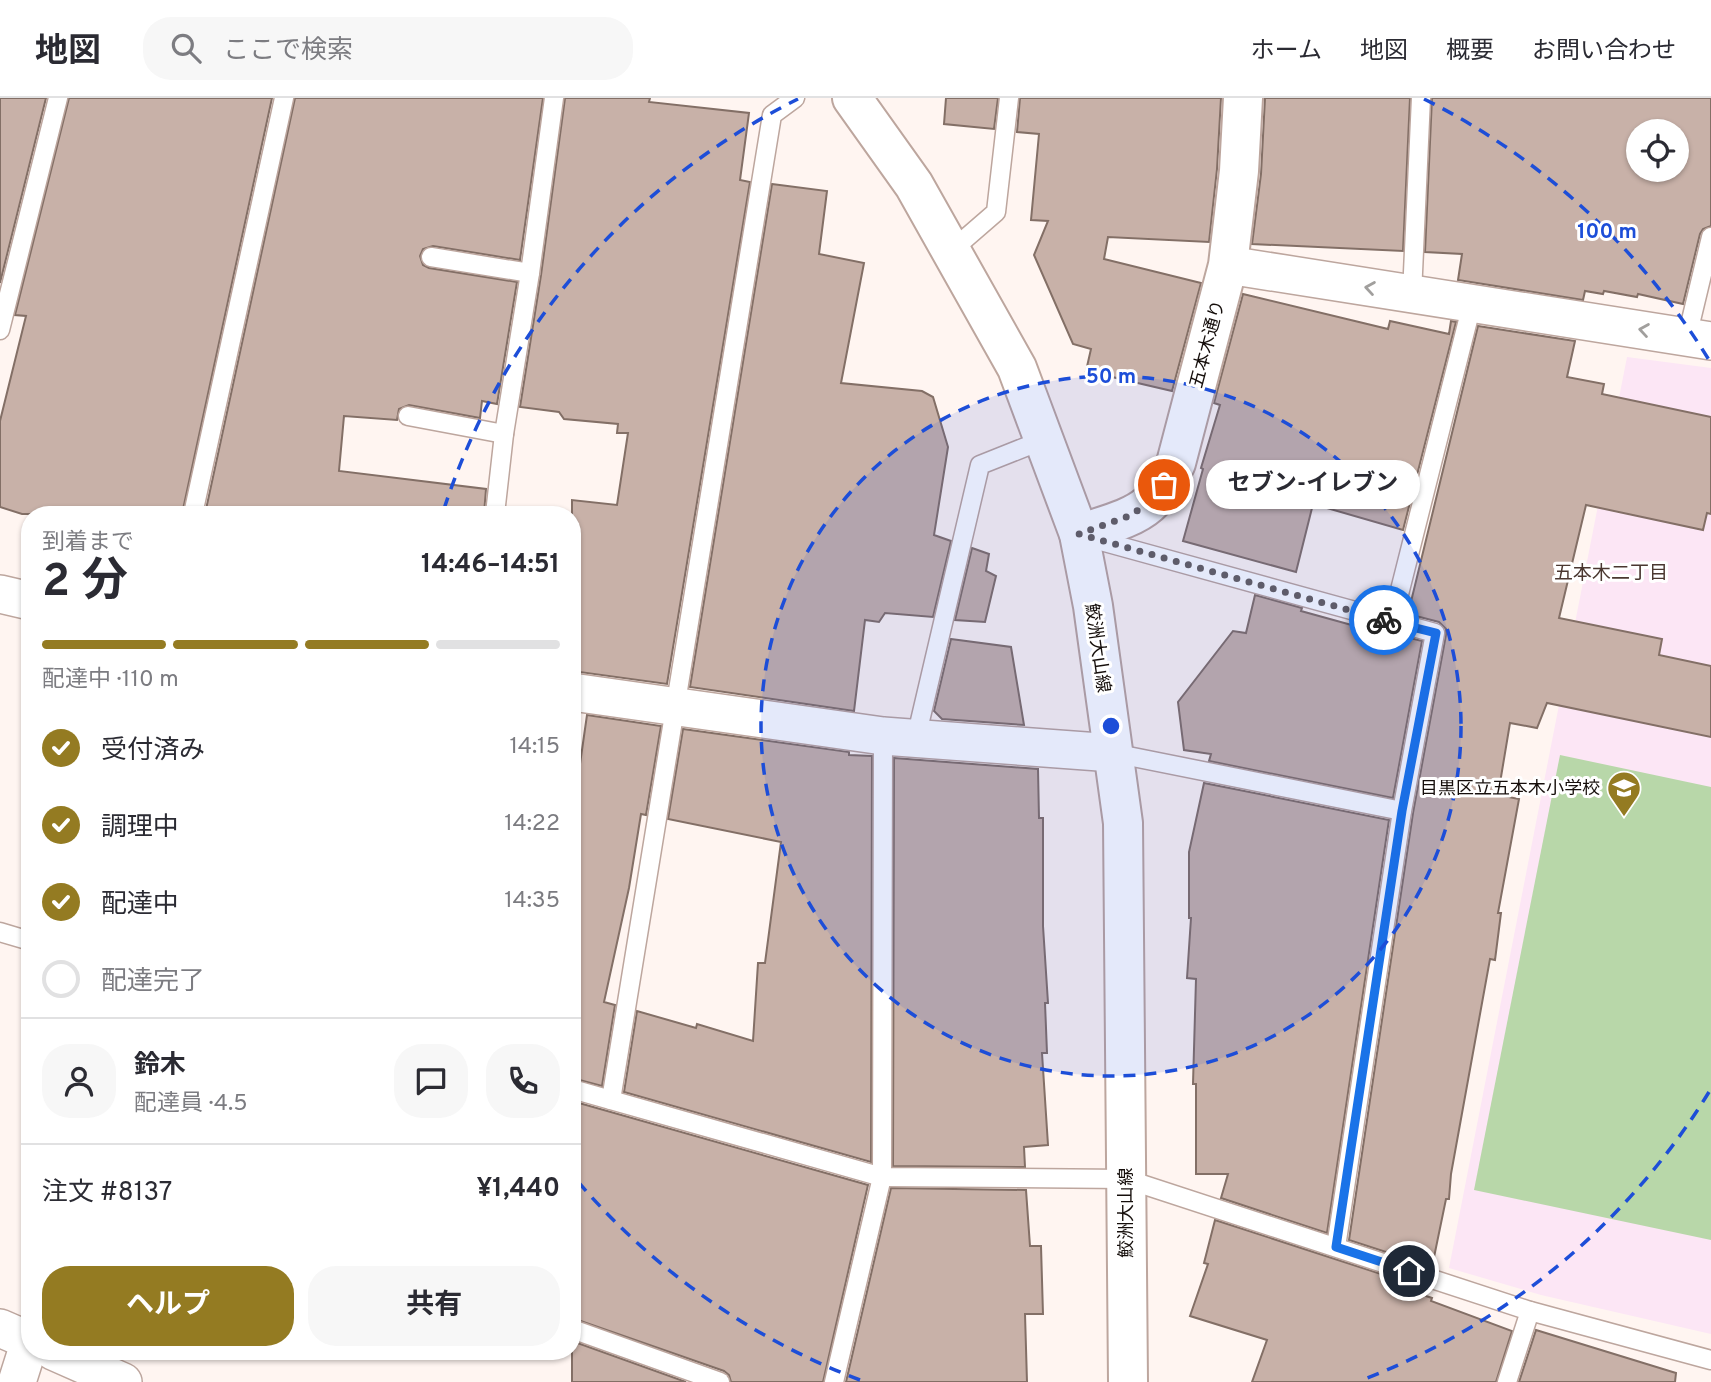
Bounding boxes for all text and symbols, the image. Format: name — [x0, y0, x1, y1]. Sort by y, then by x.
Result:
search box — [143, 17, 633, 80]
icon: search — [167, 29, 205, 67]
text: 地図 — [35, 32, 101, 74]
text: ここで検索 — [223, 35, 353, 68]
text: ホーム — [1251, 37, 1322, 67]
text: 地図 — [1360, 37, 1408, 67]
text: 概要 — [1446, 37, 1494, 67]
text: お問い合わせ — [1532, 37, 1676, 67]
map controls — [1626, 119, 1689, 182]
button: locate — [1626, 119, 1689, 182]
text: 100 m — [1577, 219, 1637, 246]
one-way arrow — [1365, 281, 1376, 296]
street label: 五本木通り — [1186, 298, 1231, 391]
one-way arrow — [1638, 323, 1649, 338]
text: 50 m — [1086, 364, 1136, 391]
pin — [1134, 455, 1194, 515]
callout: セブン-イレブン — [1206, 460, 1420, 510]
icon: bag — [1145, 466, 1183, 504]
text: セブン-イレブン — [1228, 470, 1398, 499]
text: 到着まで — [42, 529, 134, 558]
text: 14:46–14:51 — [421, 549, 560, 582]
text: 2 分 — [42, 554, 128, 613]
district label: 五本木二丁目 — [1554, 562, 1668, 586]
courier — [1349, 585, 1419, 655]
icon: bike — [1365, 601, 1403, 639]
street label: 鮫洲大山線 — [1079, 602, 1114, 694]
text: 配達中 · 110 m — [42, 666, 179, 695]
centre of rings — [1099, 714, 1123, 738]
icon: check — [42, 729, 80, 767]
text: 14:15 — [510, 733, 560, 762]
text: 受付済み — [101, 735, 205, 768]
school or university icon: 目黒区立五本木小学校 — [1605, 769, 1643, 818]
place label: 目黒区立五本木小学校 — [1420, 778, 1600, 801]
icon: check — [42, 806, 80, 844]
text: 14:22 — [504, 810, 560, 839]
text: 調理中 — [101, 812, 179, 845]
icon: check — [42, 883, 80, 921]
text: 14:35 — [504, 887, 560, 916]
text: 配達中 — [101, 889, 179, 922]
text: 配達完了 — [101, 966, 205, 999]
button: person — [42, 1044, 116, 1118]
button: chat — [394, 1044, 468, 1118]
button: phone — [486, 1044, 560, 1118]
text: 鈴木 — [134, 1050, 186, 1083]
text: 配達員 · 4.5 — [134, 1090, 248, 1119]
street label: 鮫洲大山線 — [1116, 1168, 1139, 1258]
text: ¥1,440 — [477, 1173, 560, 1206]
text: 注文 #8137 — [42, 1177, 172, 1210]
pin — [1379, 1241, 1439, 1301]
icon: home — [1390, 1252, 1428, 1290]
button: ヘルプ — [42, 1266, 294, 1346]
button: 共有 — [308, 1266, 560, 1346]

